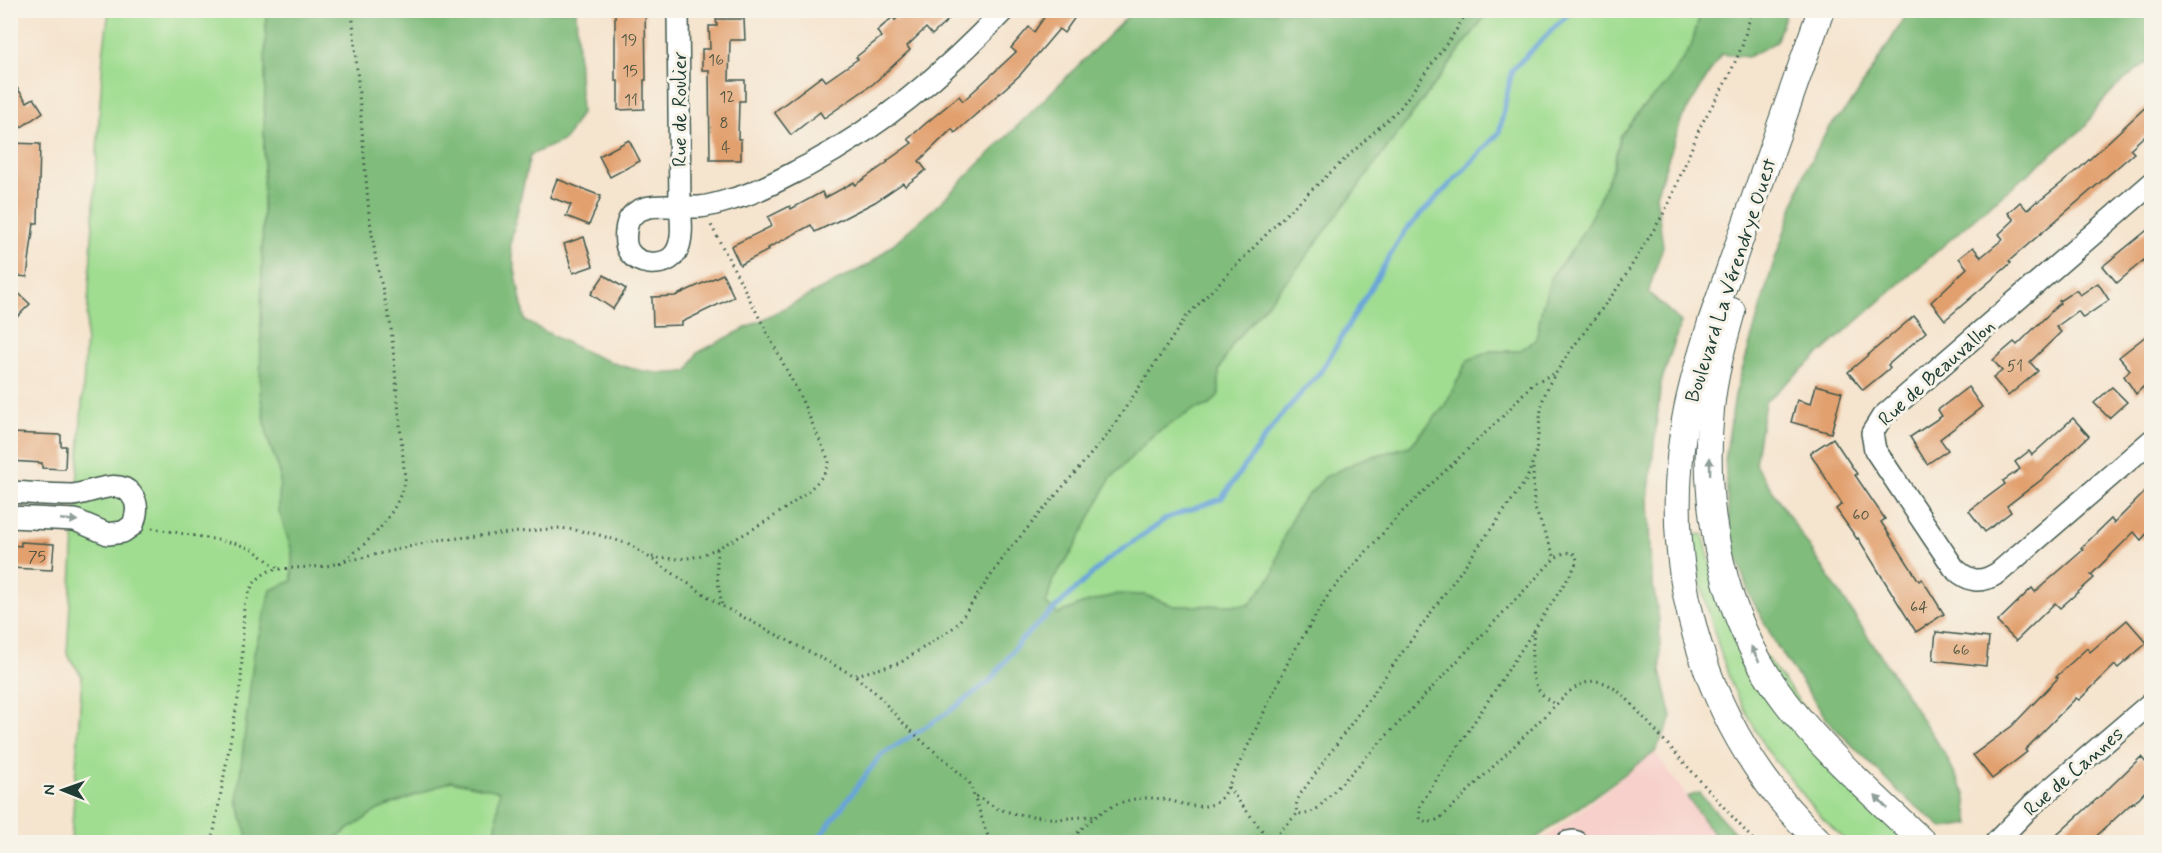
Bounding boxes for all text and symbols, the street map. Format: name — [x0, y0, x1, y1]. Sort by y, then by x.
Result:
house number: 19 — [621, 30, 637, 51]
house number: 16 — [708, 50, 724, 71]
street label: Rue de Roulier — [667, 51, 694, 167]
house number: 15 — [622, 61, 638, 82]
house number: 12 — [719, 87, 735, 108]
house number: 11 — [624, 90, 638, 111]
house number: 8 — [719, 113, 729, 134]
house number: 4 — [721, 137, 731, 158]
street label: Boulevard La Vérendrye Ouest — [1679, 155, 1784, 406]
street label: Rue de Beauvallon — [1873, 313, 2001, 433]
house number: 51 — [2007, 356, 2023, 377]
one-way arrow — [1705, 457, 1715, 476]
house number: 60 — [1852, 505, 1870, 526]
one-way arrow — [59, 515, 78, 525]
house number: 75 — [28, 547, 46, 568]
house number: 64 — [1910, 597, 1928, 618]
house number: 66 — [1952, 640, 1970, 661]
one-way arrow — [1750, 645, 1760, 662]
street label: Rue de Cannes — [2018, 721, 2130, 823]
north arrow — [33, 760, 93, 820]
text: N — [39, 784, 60, 795]
one-way arrow — [1874, 796, 1888, 810]

